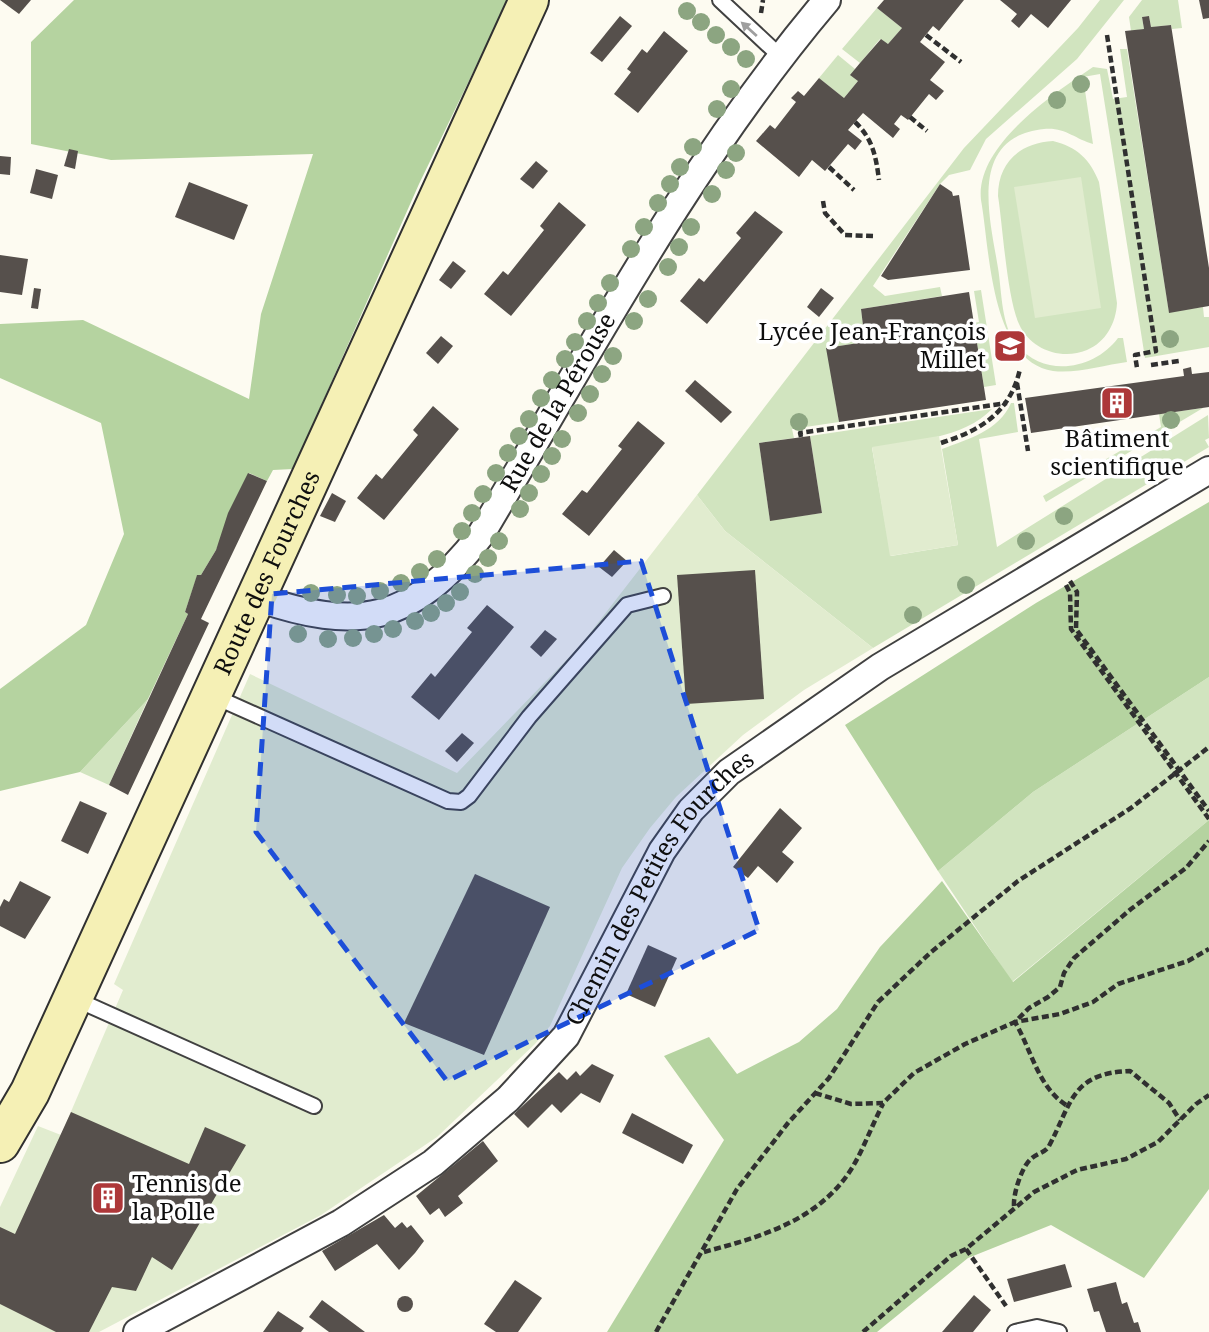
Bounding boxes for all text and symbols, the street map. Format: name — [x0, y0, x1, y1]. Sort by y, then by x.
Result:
one-way arrow — [740, 21, 758, 37]
street label: Rue de la Pérouse — [492, 306, 622, 498]
place label: Lycée Jean-François Millet — [759, 314, 986, 375]
school or university icon: Lycée Jean-François Millet — [991, 327, 1029, 365]
building icon: Bâtiment scientifique — [1098, 384, 1136, 422]
place label: Bâtiment scientifique — [1050, 421, 1184, 482]
street label: Route des Fourches — [205, 465, 327, 680]
street label: Chemin des Petites Fourches — [556, 742, 760, 1031]
place label: Tennis de la Polle — [132, 1166, 242, 1227]
building icon: Tennis de la Polle — [89, 1179, 127, 1217]

